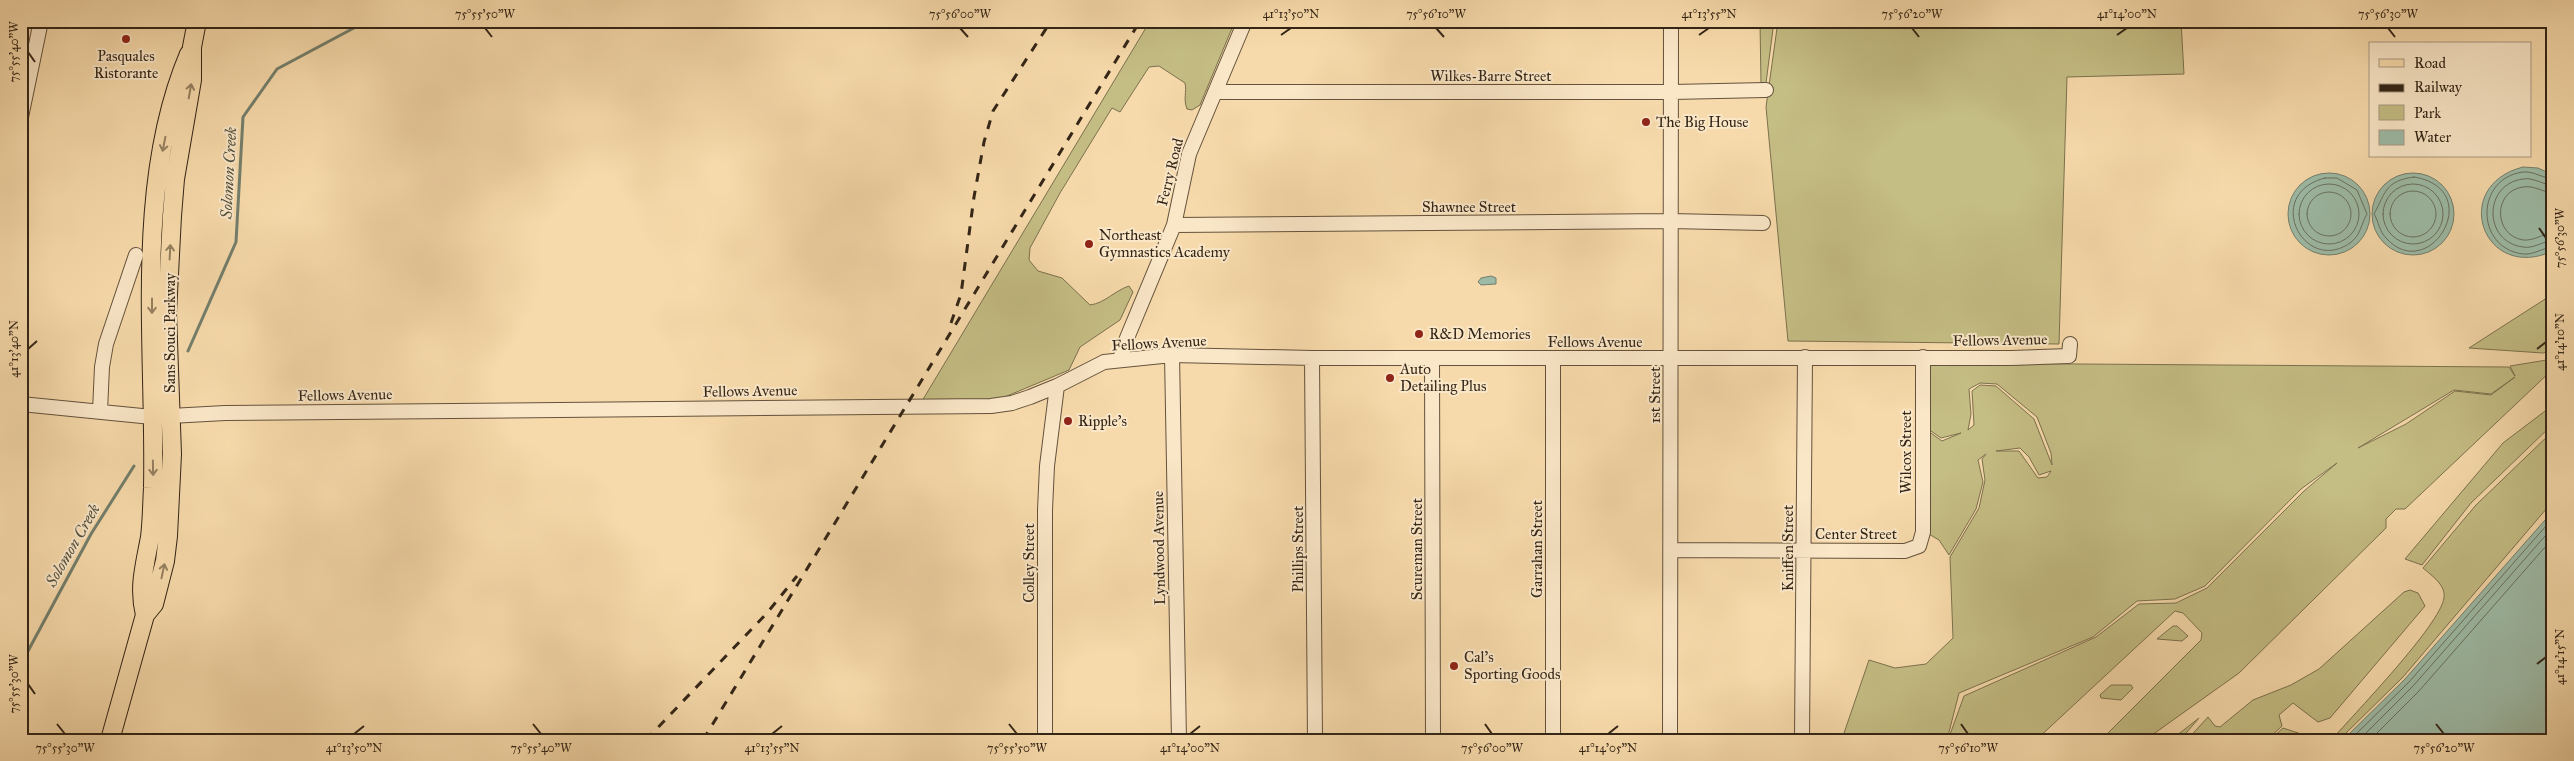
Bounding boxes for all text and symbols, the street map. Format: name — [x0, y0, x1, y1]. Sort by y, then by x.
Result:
text: 75°55'50"W — [455, 7, 516, 21]
text: 75°56'00"W — [929, 7, 992, 21]
text: 41°13'50"N — [1263, 7, 1319, 21]
text: 75°56'10"W — [1406, 7, 1466, 21]
text: 41°13'55"N — [1681, 7, 1737, 21]
text: 75°56'20"W — [1882, 7, 1943, 21]
text: 41°14'00"N — [2097, 7, 2157, 21]
text: 75°56'30"W — [2358, 7, 2419, 21]
text: 75°55'40"W — [7, 21, 21, 83]
marker: Pasquales Ristorante — [120, 33, 132, 45]
legend — [2369, 42, 2532, 158]
place label: Pasquales Ristorante — [94, 47, 158, 82]
text: Road — [2414, 54, 2446, 72]
street label: Wilkes-Barre Street — [1430, 67, 1552, 85]
text: Railway — [2414, 78, 2463, 96]
one-way arrow — [185, 83, 195, 99]
text: Park — [2414, 104, 2441, 122]
place label: The Big House — [1656, 113, 1748, 131]
marker: The Big House — [1640, 116, 1652, 128]
water label: Solomon Creek — [217, 127, 240, 221]
text: Water — [2414, 128, 2451, 146]
one-way arrow — [159, 136, 169, 152]
street label: Ferry Road — [1153, 136, 1187, 208]
street label: Shawnee Street — [1422, 198, 1517, 216]
text: 75°56'30"W — [2553, 207, 2567, 268]
place label: Northeast Gymnastics Academy — [1099, 226, 1231, 261]
marker: Northeast Gymnastics Academy — [1083, 238, 1095, 250]
one-way arrow — [165, 244, 174, 260]
street label: Sans Souci Parkway — [161, 272, 179, 393]
one-way arrow — [147, 297, 157, 313]
text: 41°14'10"N — [2553, 313, 2567, 371]
text: 41°13'40"N — [7, 320, 21, 378]
place label: R&D Memories — [1429, 325, 1530, 343]
marker: R&D Memories — [1413, 328, 1425, 340]
street label: Fellows Avenue — [1952, 330, 2048, 350]
street label: Fellows Avenue — [1111, 332, 1207, 354]
street label: Fellows Avenue — [1548, 333, 1642, 351]
place label: Auto Detailing Plus — [1399, 360, 1486, 395]
street label: 1st Street — [1646, 366, 1664, 424]
marker: Auto Detailing Plus — [1384, 372, 1396, 384]
street label: Fellows Avenue — [702, 381, 798, 401]
street label: Fellows Avenue — [297, 385, 393, 405]
street label: Wilcox Street — [1897, 410, 1915, 494]
place label: Ripple's — [1078, 412, 1127, 430]
marker: Ripple's — [1062, 415, 1074, 427]
one-way arrow — [148, 460, 157, 476]
street label: Lyndwood Avenue — [1149, 491, 1169, 605]
street label: Scureman Street — [1408, 497, 1426, 600]
street label: Garrahan Street — [1528, 499, 1546, 598]
water label: Solomon Creek — [41, 501, 104, 591]
street label: Kniffen Street — [1779, 504, 1797, 591]
street label: Phillips Street — [1289, 505, 1307, 592]
street label: Colley Street — [1020, 523, 1038, 603]
street label: Center Street — [1815, 525, 1898, 543]
one-way arrow — [159, 564, 168, 580]
text: 41°14'15"N — [2553, 629, 2567, 685]
place label: Cal's Sporting Goods — [1464, 648, 1560, 683]
text: 75°55'30"W — [7, 654, 21, 714]
marker: Cal's Sporting Goods — [1448, 660, 1460, 672]
text: 75°55'30"W — [35, 741, 95, 755]
text: 41°13'50"N — [326, 741, 382, 755]
text: 75°55'40"W — [510, 741, 572, 755]
text: 41°13'55"N — [744, 741, 800, 755]
text: 75°55'50"W — [987, 741, 1048, 755]
text: 41°14'00"N — [1160, 741, 1220, 755]
text: 75°56'00"W — [1461, 741, 1524, 755]
text: 41°14'05"N — [1579, 741, 1637, 755]
text: 75°56'10"W — [1938, 741, 1998, 755]
text: 75°56'20"W — [2414, 741, 2475, 755]

